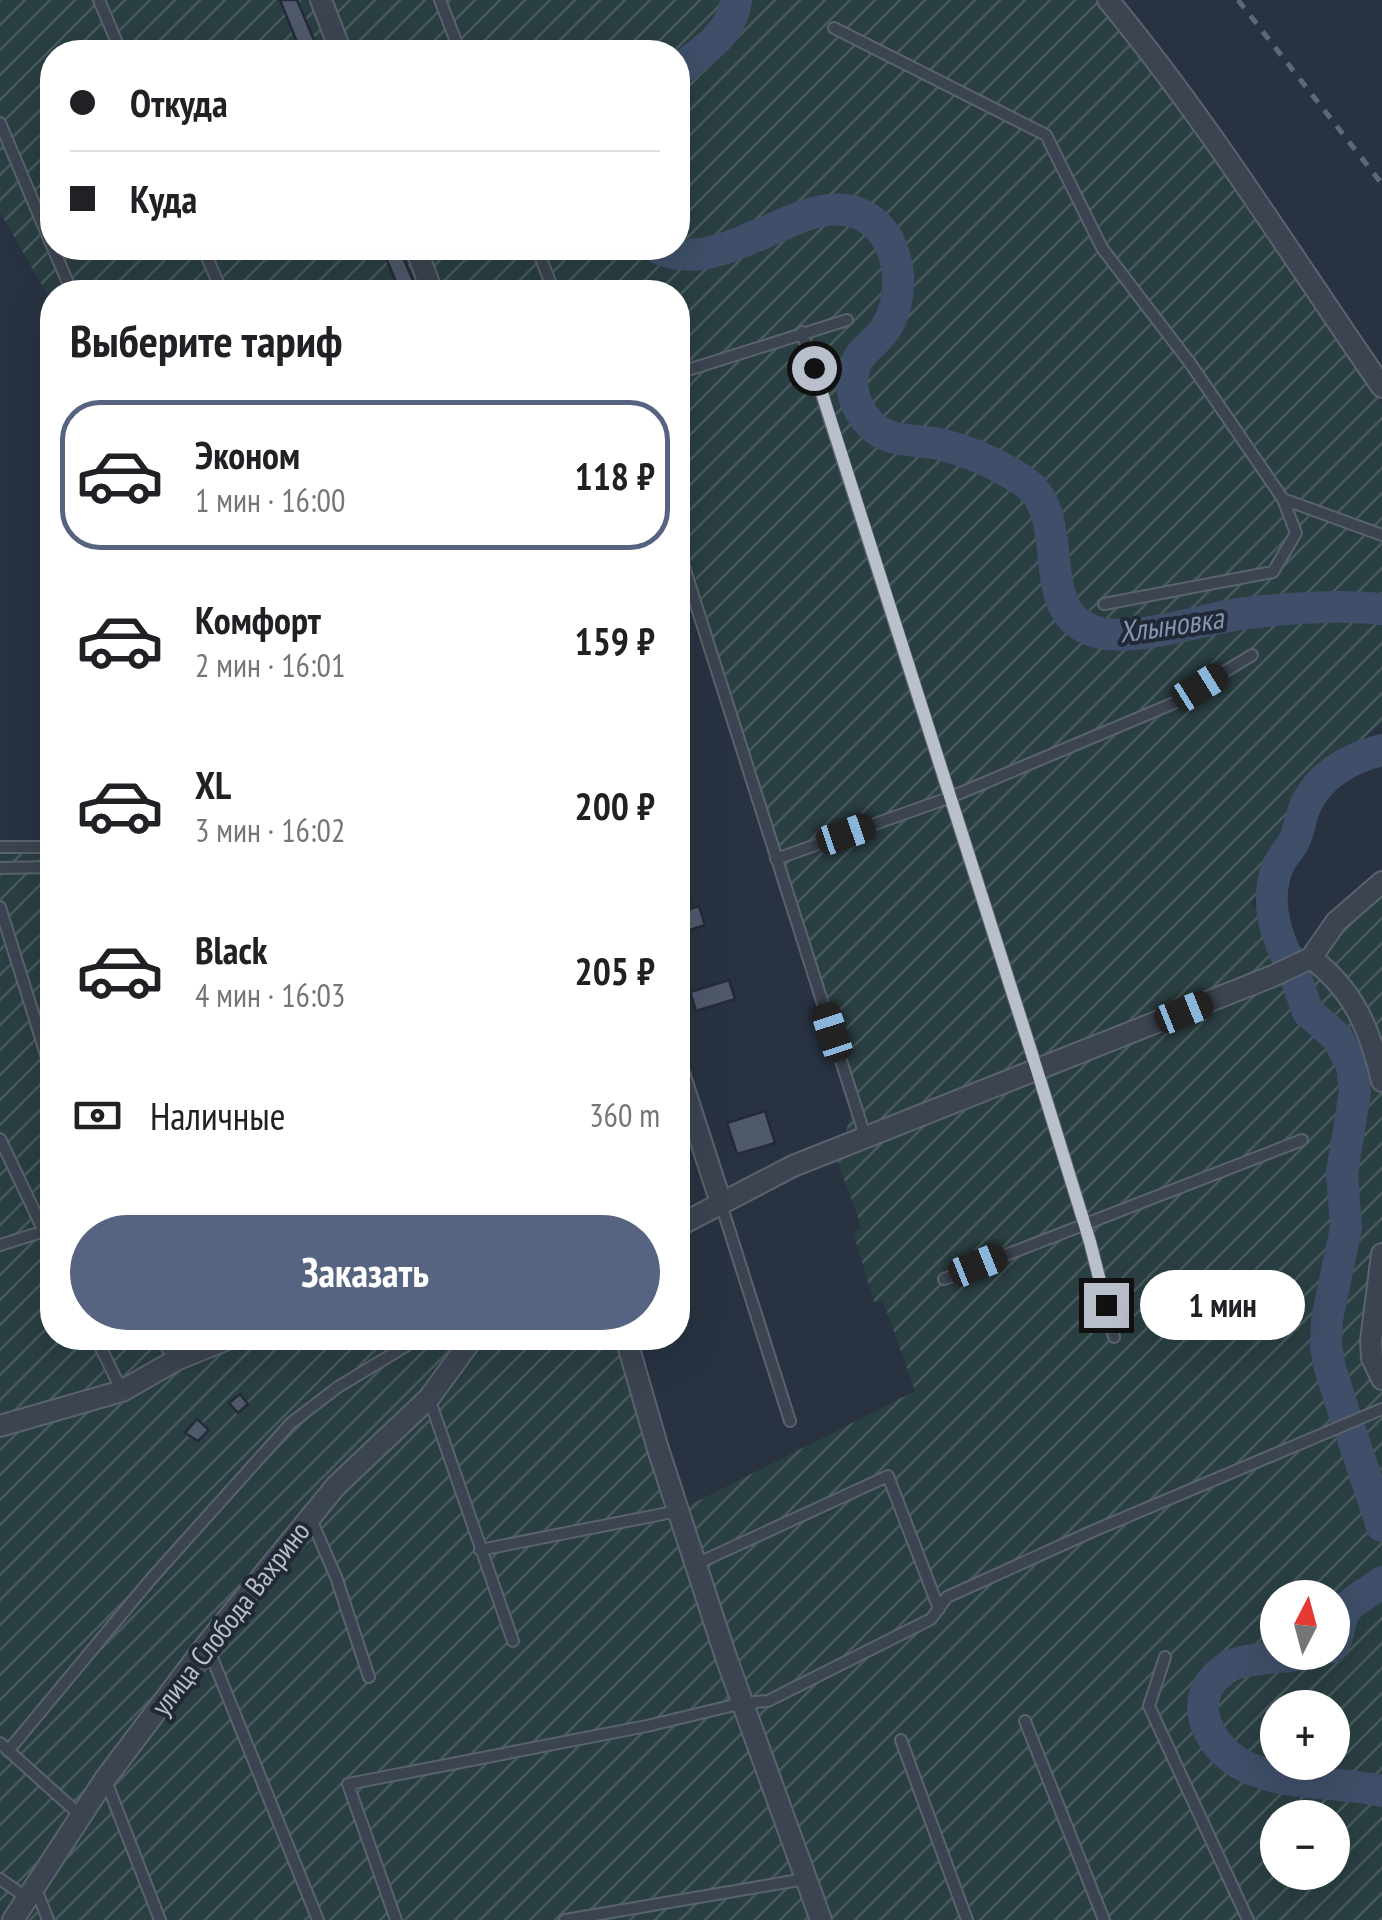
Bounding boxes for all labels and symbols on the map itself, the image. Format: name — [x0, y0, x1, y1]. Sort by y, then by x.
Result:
route start — [792, 346, 837, 391]
water label: Хлыновка — [1117, 597, 1227, 651]
car — [1167, 658, 1233, 716]
car — [813, 810, 879, 858]
car — [1151, 987, 1217, 1037]
car — [808, 999, 856, 1065]
car — [945, 1240, 1011, 1290]
callout: 1 мин — [1141, 1270, 1306, 1340]
route end — [1084, 1283, 1129, 1328]
street label: улица Слобода Вахрино — [142, 1513, 318, 1723]
north arrow — [1260, 1580, 1350, 1670]

